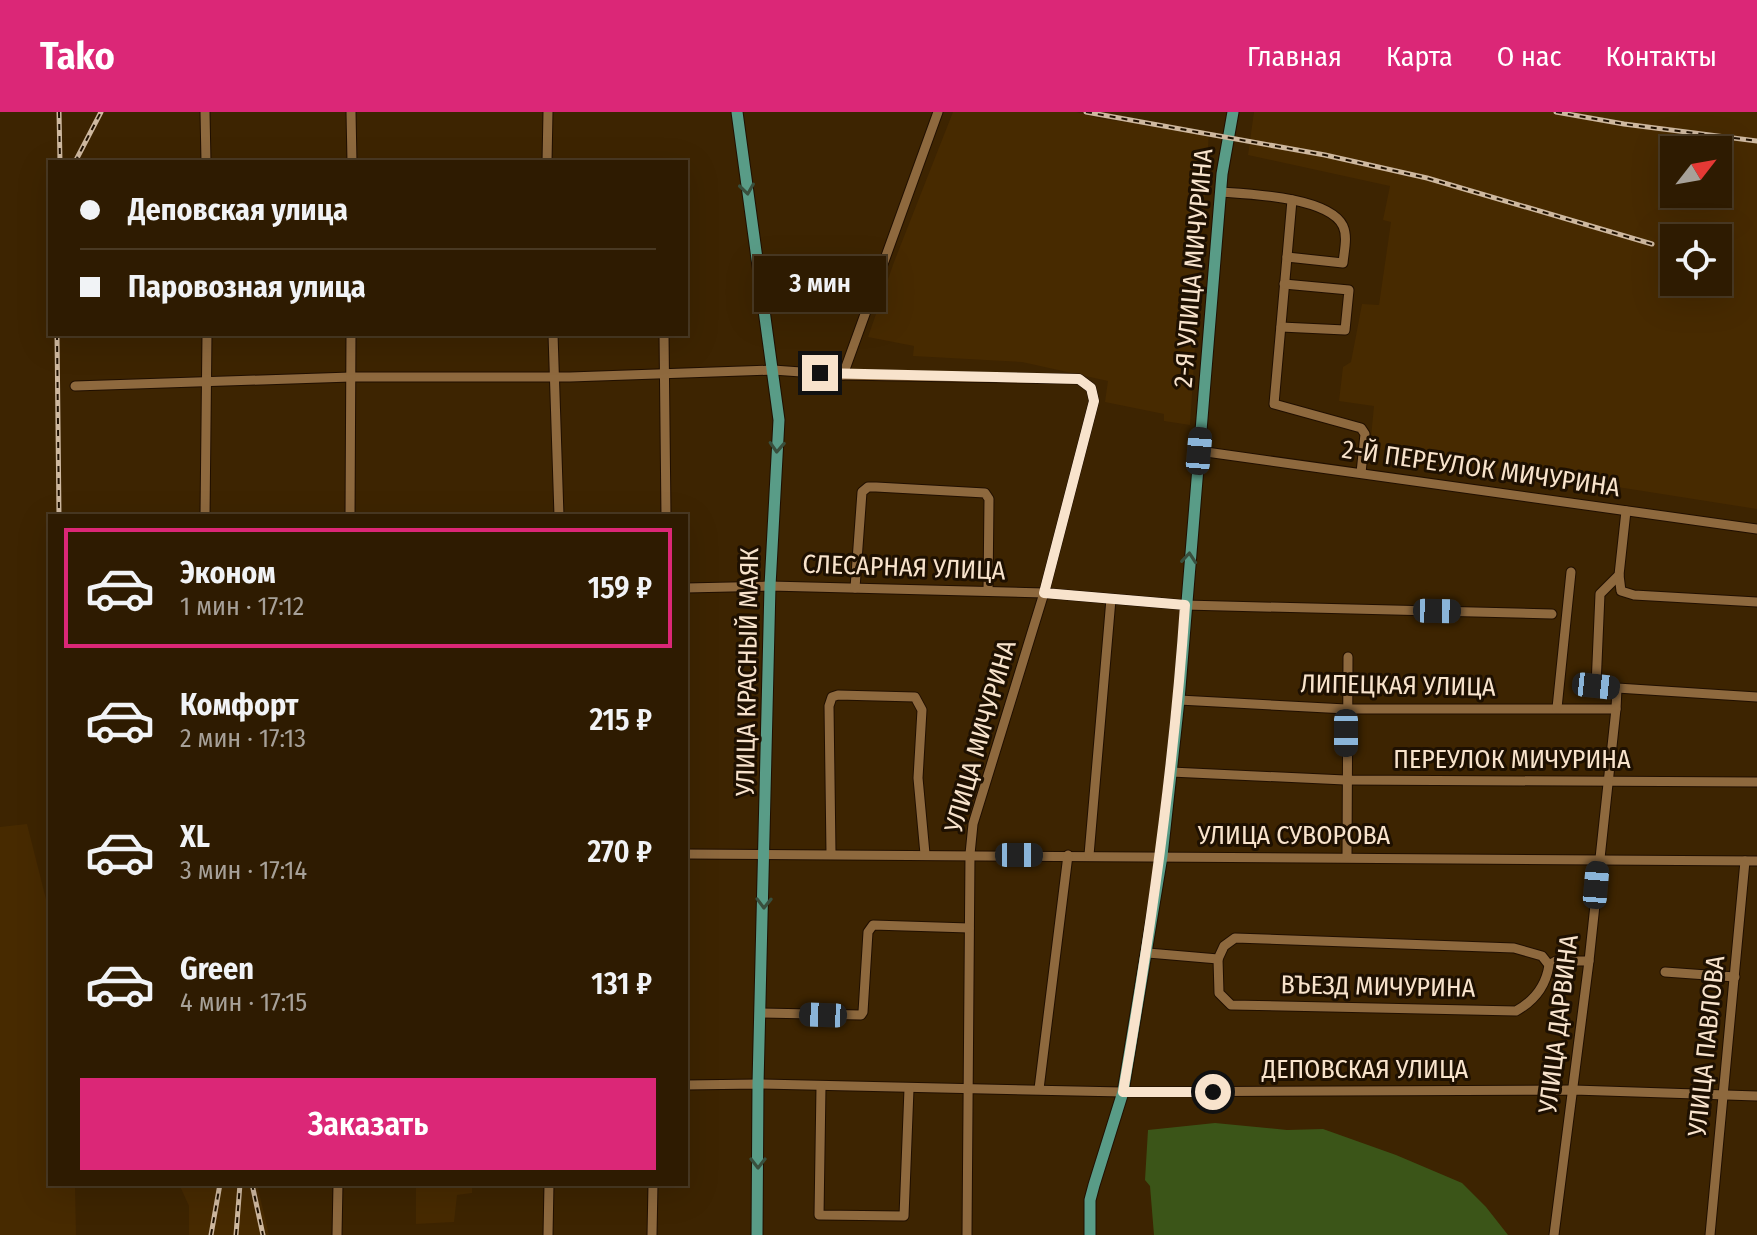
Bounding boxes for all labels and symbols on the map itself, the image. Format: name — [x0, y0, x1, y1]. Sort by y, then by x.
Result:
north arrow — [1660, 136, 1732, 208]
street label: 2-Я УЛИЦА МИЧУРИНА — [1168, 147, 1219, 389]
one-way arrow — [738, 182, 755, 196]
callout: 3 мин — [754, 257, 886, 313]
route end — [802, 355, 838, 391]
car — [1185, 426, 1213, 476]
street label: 2-Й ПЕРЕУЛОК МИЧУРИНА — [1340, 434, 1622, 503]
one-way arrow — [769, 441, 786, 454]
street label: УЛИЦА КРАСНЫЙ МАЯК — [730, 547, 765, 797]
street label: СЛЕСАРНАЯ УЛИЦА — [802, 548, 1006, 587]
one-way arrow — [1180, 551, 1197, 564]
car — [1413, 599, 1461, 623]
street label: УЛИЦА МИЧУРИНА — [938, 636, 1023, 837]
street label: ЛИПЕЦКАЯ УЛИЦА — [1300, 668, 1496, 703]
car — [1571, 672, 1621, 700]
car — [1334, 709, 1358, 757]
street label: ПЕРЕУЛОК МИЧУРИНА — [1393, 744, 1631, 775]
street label: УЛИЦА СУВОРОВА — [1197, 820, 1391, 851]
car — [995, 843, 1043, 867]
car — [1582, 860, 1610, 910]
one-way arrow — [755, 897, 773, 910]
street label: УЛИЦА ДАРВИНА — [1532, 933, 1585, 1116]
street label: УЛИЦА ПАВЛОВА — [1681, 954, 1731, 1139]
street label: ВЪЕЗД МИЧУРИНА — [1280, 969, 1476, 1004]
car — [799, 1002, 847, 1028]
street label: ДЕПОВСКАЯ УЛИЦА — [1261, 1054, 1469, 1085]
route start — [1195, 1074, 1231, 1110]
one-way arrow — [749, 1157, 767, 1170]

